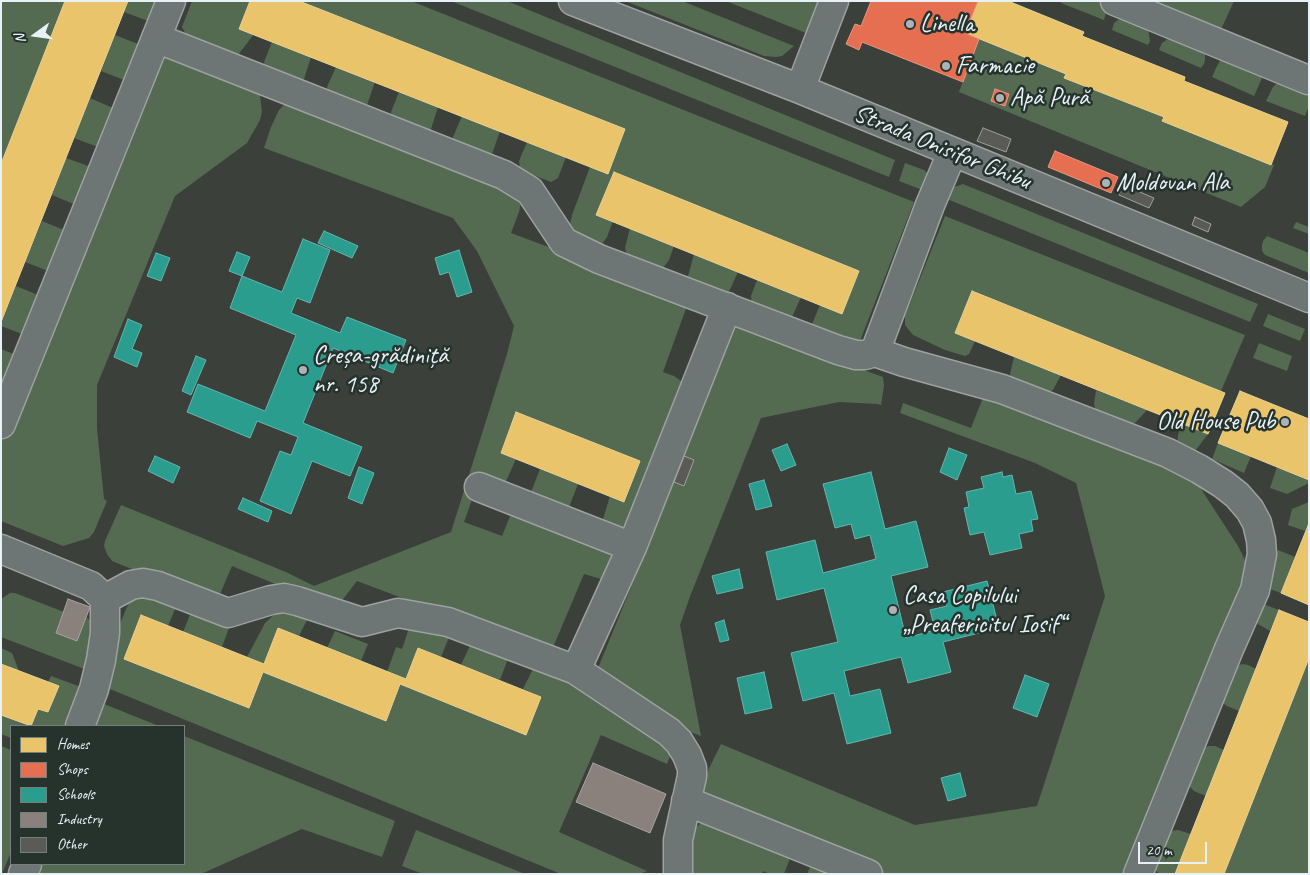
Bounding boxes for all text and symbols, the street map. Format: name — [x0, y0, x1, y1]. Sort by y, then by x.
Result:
place label: Linella — [920, 9, 974, 39]
north arrow — [10, 10, 60, 60]
marker: Linella — [904, 18, 916, 30]
text: N — [11, 32, 29, 45]
place label: Farmacie — [956, 51, 1034, 81]
marker: Farmacie — [940, 60, 952, 72]
place label: Apă Pură — [1010, 83, 1089, 113]
marker: Apă Pură — [994, 92, 1006, 104]
street label: Strada Onisifor Ghibu — [849, 99, 1035, 197]
place label: Moldovan Ala — [1116, 168, 1229, 198]
marker: Moldovan Ala — [1100, 177, 1112, 189]
place label: Creșa-grădiniță nr. 158 — [313, 341, 448, 400]
marker: Creșa-grădiniță nr. 158 — [297, 364, 309, 376]
place label: Old House Pub — [1156, 407, 1275, 437]
marker: Old House Pub — [1279, 416, 1291, 428]
place label: Casa Copilului „Preafericitul Iosif“ — [903, 581, 1065, 640]
marker: Casa Copilului „Preafericitul Iosif“ — [887, 604, 899, 616]
legend — [10, 725, 185, 865]
text: Homes — [57, 735, 89, 754]
text: Shops — [57, 760, 88, 779]
text: Schools — [57, 785, 94, 804]
text: Industry — [57, 810, 102, 829]
scale bar — [1140, 832, 1209, 864]
text: Other — [57, 835, 87, 854]
text: 20 m — [1146, 841, 1172, 860]

